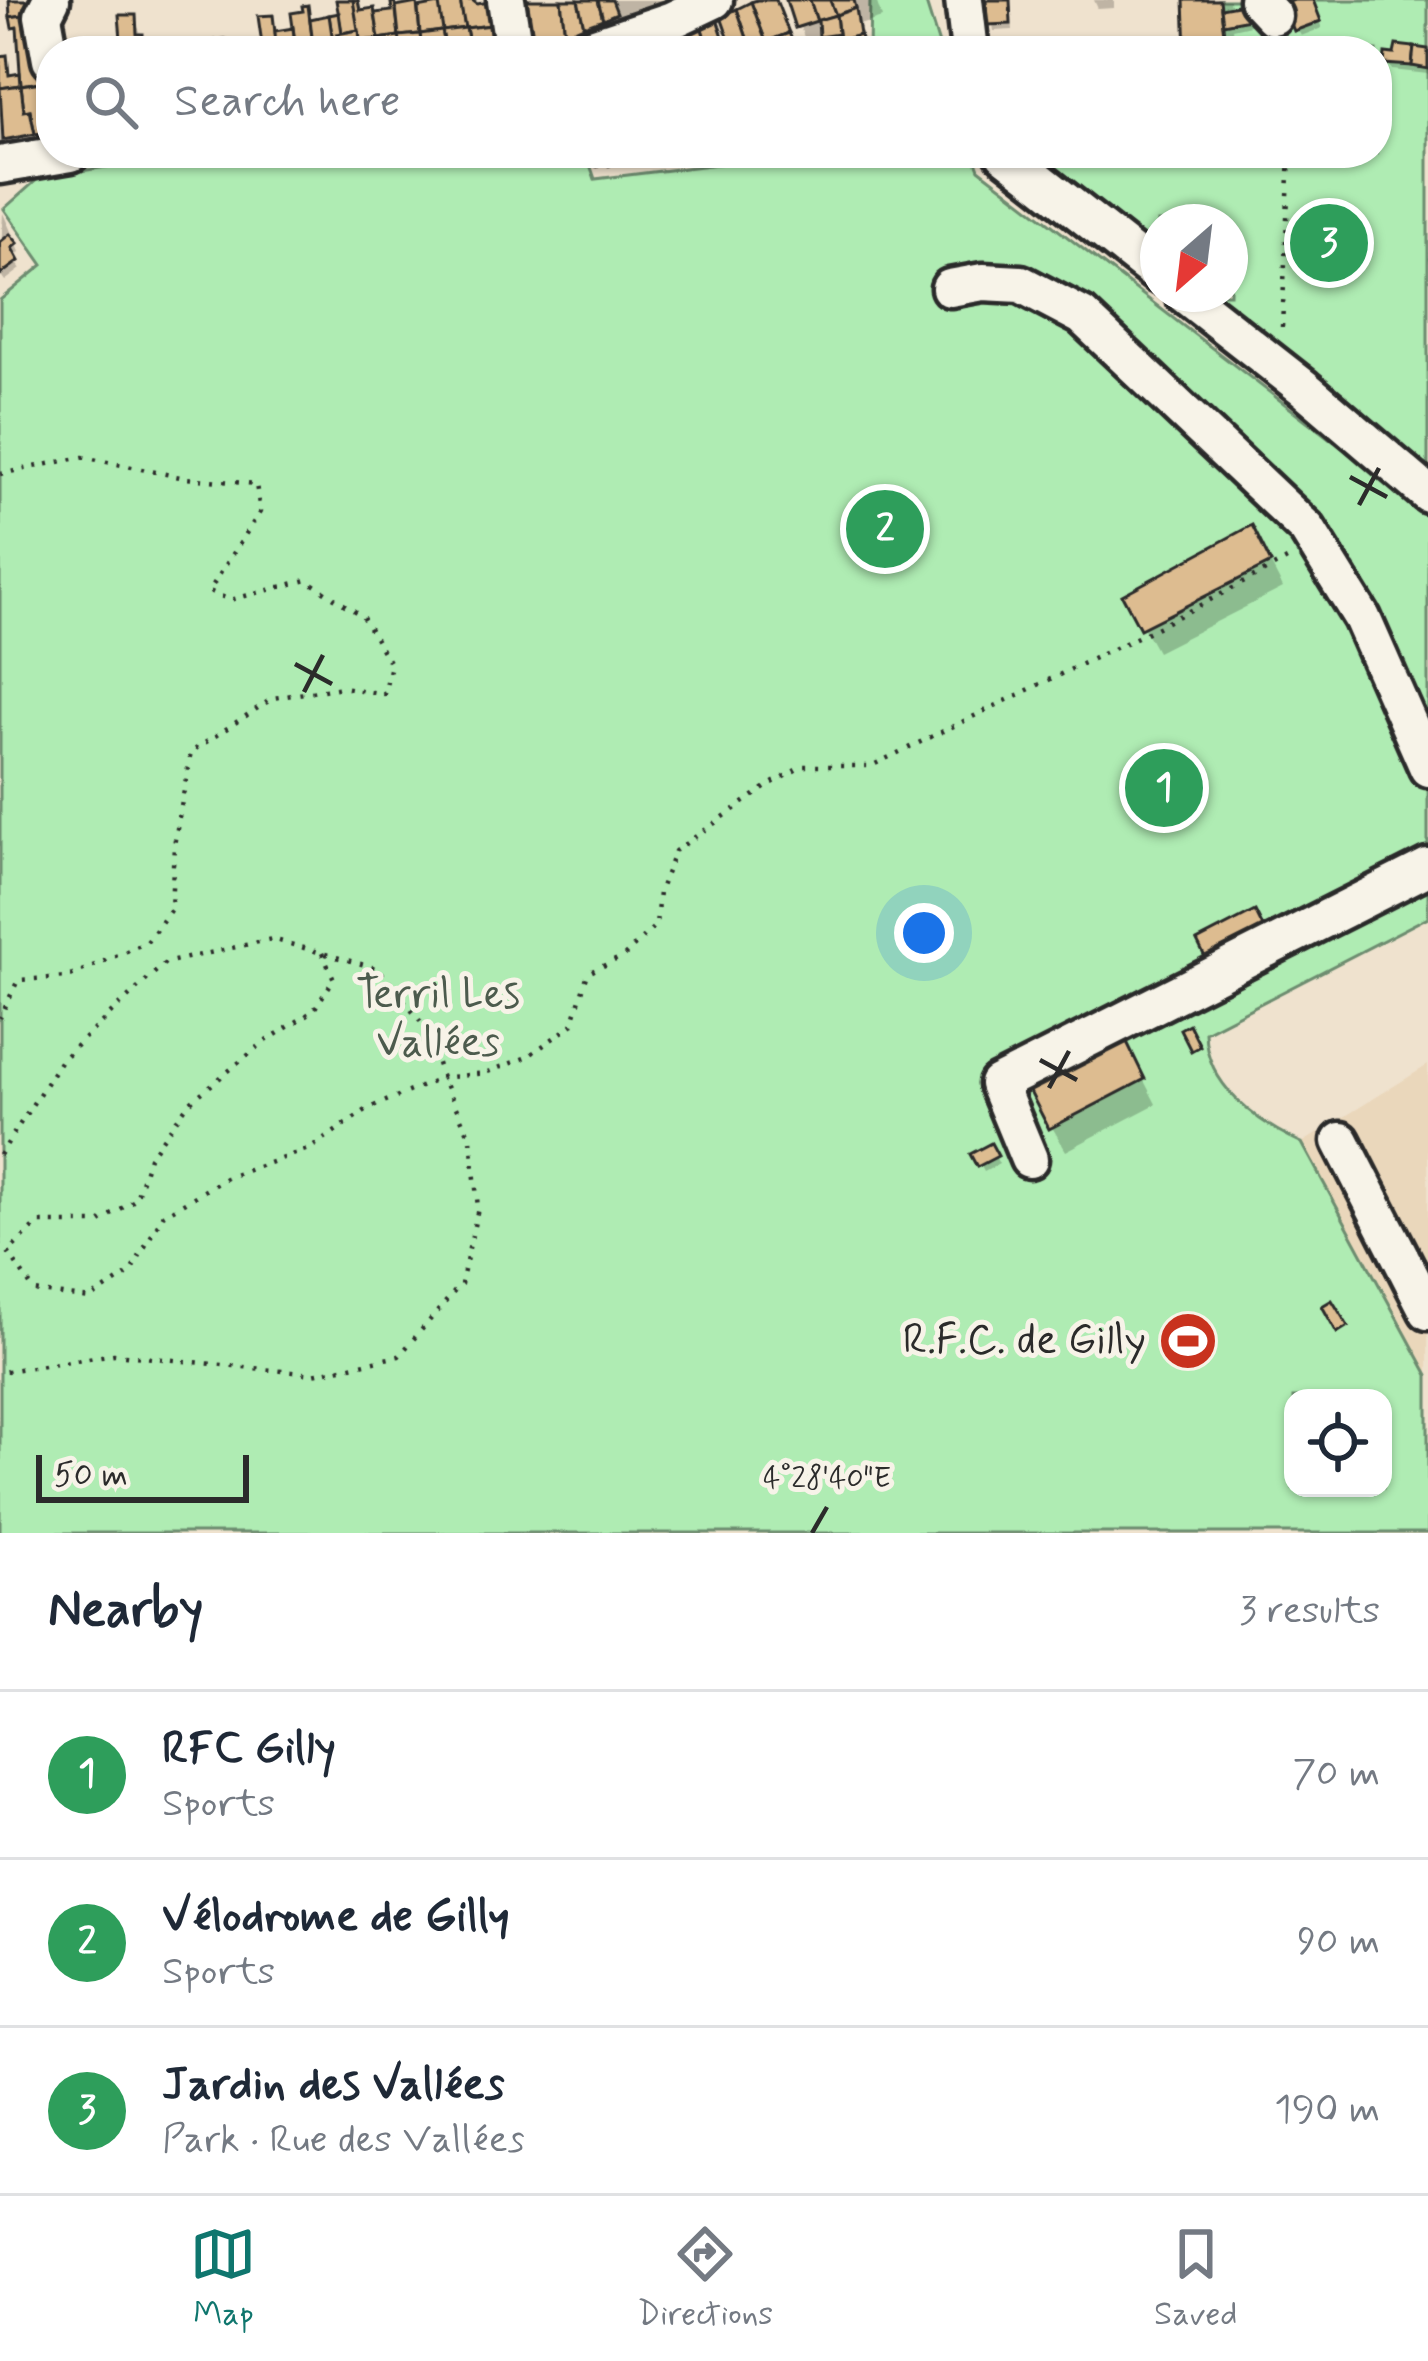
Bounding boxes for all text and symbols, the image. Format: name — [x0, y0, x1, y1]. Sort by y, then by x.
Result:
search box — [36, 36, 1392, 168]
icon: search — [78, 69, 144, 135]
text: Search here — [174, 73, 401, 132]
pin: 3 — [1290, 198, 1368, 288]
north arrow — [1140, 204, 1248, 312]
pin: 2 — [846, 484, 924, 574]
pin: 1 — [1125, 743, 1203, 833]
your location — [894, 903, 954, 963]
park label: Terril Les Vallées — [356, 968, 520, 1071]
sports icon: R.F.C. de Gilly — [1157, 1310, 1219, 1372]
place label: R.F.C. de Gilly — [903, 1314, 1146, 1369]
map controls — [1284, 1389, 1392, 1497]
button: locate — [1284, 1389, 1392, 1497]
scale bar — [36, 1449, 249, 1502]
text: 50 m — [54, 1454, 128, 1498]
text: 4°28'40"E — [763, 1459, 891, 1498]
text: Nearby — [48, 1578, 203, 1644]
text: 3 results — [1239, 1586, 1380, 1637]
text: RFC Gilly — [162, 1720, 336, 1779]
text: 1 — [78, 1749, 96, 1800]
text: 70 m — [1292, 1749, 1380, 1800]
text: Sports — [162, 1779, 275, 1830]
text: Vélodrome de Gilly — [162, 1888, 510, 1947]
text: 2 — [77, 1917, 97, 1968]
text: 90 m — [1297, 1917, 1380, 1968]
text: Sports — [162, 1947, 275, 1998]
text: Jardin des Vallées — [162, 2056, 505, 2115]
text: 3 — [78, 2085, 96, 2136]
text: 190 m — [1274, 2085, 1380, 2136]
text: Park · Rue des Vallées — [162, 2115, 525, 2166]
tab: Map — [190, 2221, 256, 2337]
tab: Directions — [637, 2221, 773, 2337]
tab: Saved — [1154, 2221, 1238, 2337]

